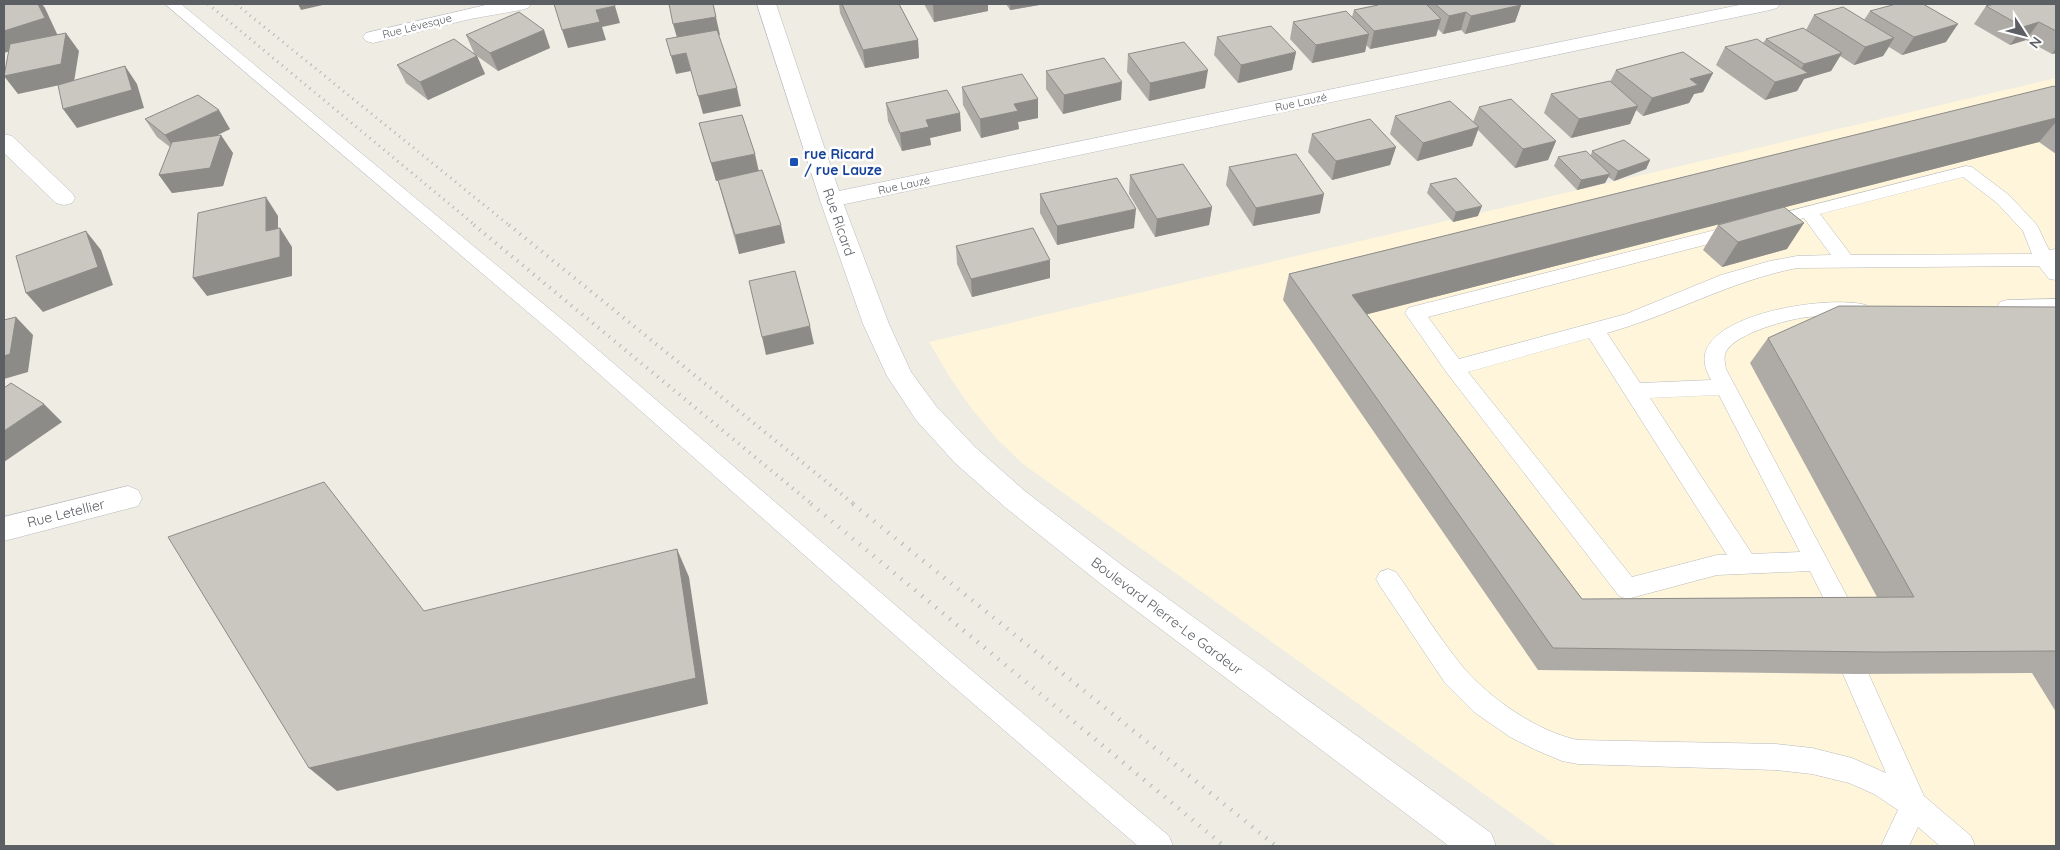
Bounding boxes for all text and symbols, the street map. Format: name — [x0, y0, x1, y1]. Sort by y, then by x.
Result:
north arrow — [2000, 10, 2050, 60]
street label: Rue Lévesque — [381, 11, 453, 41]
text: N — [2025, 33, 2046, 52]
street label: Rue Lauzé — [1274, 90, 1328, 114]
place label: rue Ricard / rue Lauze — [804, 145, 882, 179]
marker: rue Ricard / rue Lauze — [788, 156, 800, 168]
street label: Rue Lauzé — [877, 173, 931, 197]
street label: Rue Ricard — [819, 186, 859, 258]
street label: Rue Letellier — [25, 494, 107, 531]
street label: Boulevard Pierre-Le Gardeur — [1088, 553, 1247, 679]

